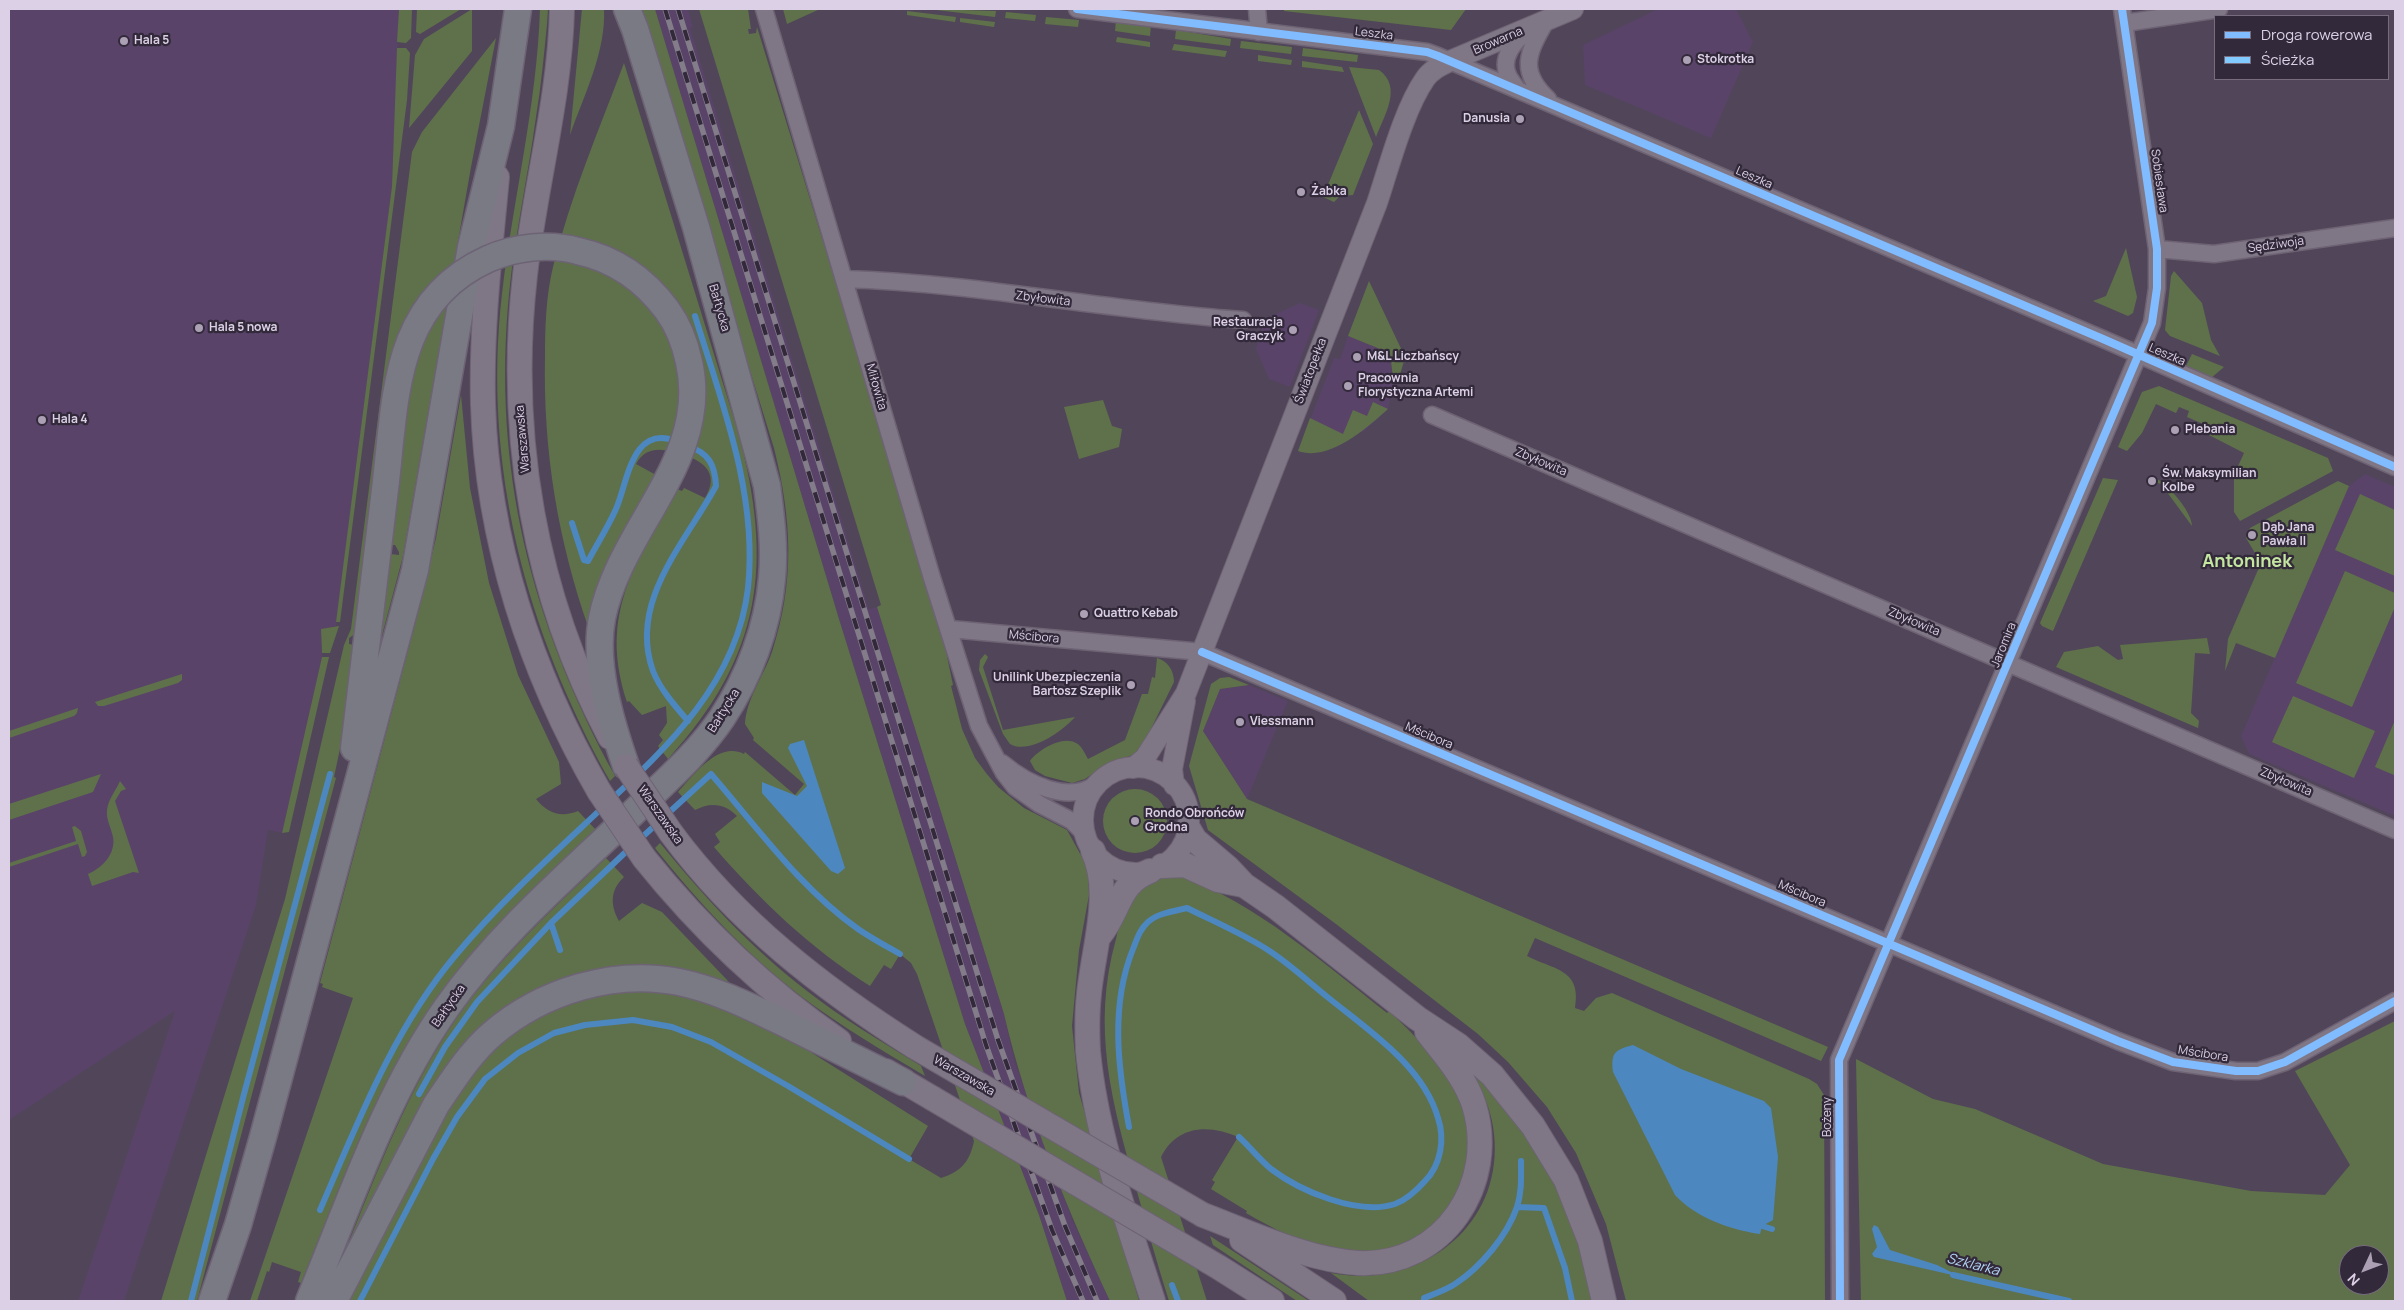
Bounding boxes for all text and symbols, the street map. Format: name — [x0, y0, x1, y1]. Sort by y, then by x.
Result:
legend — [2214, 15, 2389, 80]
street label: Browarna — [1471, 24, 1525, 58]
text: Droga rowerowa — [2261, 24, 2372, 45]
street label: Leszka — [1354, 25, 1394, 43]
place label: Hala 5 — [134, 34, 169, 48]
marker: Hala 5 — [118, 35, 130, 47]
text: Ścieżka — [2261, 49, 2314, 70]
place label: Stokrotka — [1697, 53, 1754, 67]
marker: Stokrotka — [1681, 54, 1693, 66]
place label: Danusia — [1463, 112, 1510, 126]
marker: Danusia — [1514, 113, 1526, 125]
street label: Sobiesława — [2147, 148, 2171, 214]
street label: Leszka — [1734, 164, 1774, 192]
place label: Żabka — [1311, 185, 1347, 199]
marker: Żabka — [1295, 186, 1307, 198]
street label: Sędziwoja — [2247, 234, 2305, 256]
street label: Bałtycka — [705, 283, 733, 333]
street label: Zbyłowita — [1015, 289, 1071, 309]
place label: Restauracja Graczyk — [1213, 316, 1283, 344]
place label: Hala 5 nowa — [209, 321, 277, 335]
marker: Hala 5 nowa — [193, 322, 205, 334]
marker: Restauracja Graczyk — [1287, 324, 1299, 336]
street label: Światopełka — [1292, 336, 1330, 406]
street label: Leszka — [2147, 341, 2187, 369]
place label: M&L Liczbańscy — [1367, 350, 1459, 364]
marker: M&L Liczbańscy — [1351, 351, 1363, 363]
street label: Miłowita — [863, 362, 889, 412]
place label: Pracownia Florystyczna Artemi — [1358, 372, 1473, 400]
marker: Pracownia Florystyczna Artemi — [1342, 380, 1354, 392]
street label: Warszawska — [513, 404, 533, 474]
place label: Hala 4 — [52, 413, 88, 427]
marker: Hala 4 — [36, 414, 48, 426]
place label: Plebania — [2185, 423, 2235, 437]
marker: Plebania — [2169, 424, 2181, 436]
street label: Zbyłowita — [1513, 445, 1569, 479]
place label: Św. Maksymilian Kolbe — [2162, 467, 2256, 495]
marker: Św. Maksymilian Kolbe — [2146, 475, 2158, 487]
place label: Dąb Jana Pawła II — [2262, 521, 2314, 549]
marker: Dąb Jana Pawła II — [2246, 529, 2258, 541]
district label: Antoninek — [2202, 551, 2292, 573]
street label: Zbyłowita — [1886, 605, 1942, 639]
place label: Quattro Kebab — [1094, 607, 1178, 621]
marker: Quattro Kebab — [1078, 608, 1090, 620]
street label: Jaromira — [1988, 620, 2020, 670]
street label: Mścibora — [1008, 628, 1060, 646]
place label: Unilink Ubezpieczenia Bartosz Szeplik — [993, 671, 1121, 699]
marker: Unilink Ubezpieczenia Bartosz Szeplik — [1125, 679, 1137, 691]
street label: Bałtycka — [705, 687, 743, 735]
place label: Viessmann — [1250, 715, 1314, 729]
marker: Viessmann — [1234, 716, 1246, 728]
street label: Mścibora — [1403, 719, 1455, 753]
street label: Zbyłowita — [2258, 765, 2314, 799]
street label: Warszawska — [635, 783, 685, 847]
place label: Rondo Obrońców Grodna — [1145, 807, 1244, 835]
marker: Rondo Obrońców Grodna — [1129, 815, 1141, 827]
street label: Mścibora — [1776, 877, 1828, 911]
street label: Bałtycka — [429, 982, 469, 1030]
street label: Mścibora — [2177, 1043, 2229, 1065]
street label: Warszawska — [931, 1053, 997, 1099]
street label: Bożeny — [1821, 1097, 1835, 1137]
north arrow — [2339, 1245, 2389, 1295]
water label: Szklarka — [1945, 1250, 2001, 1280]
text: N — [2343, 1270, 2364, 1290]

